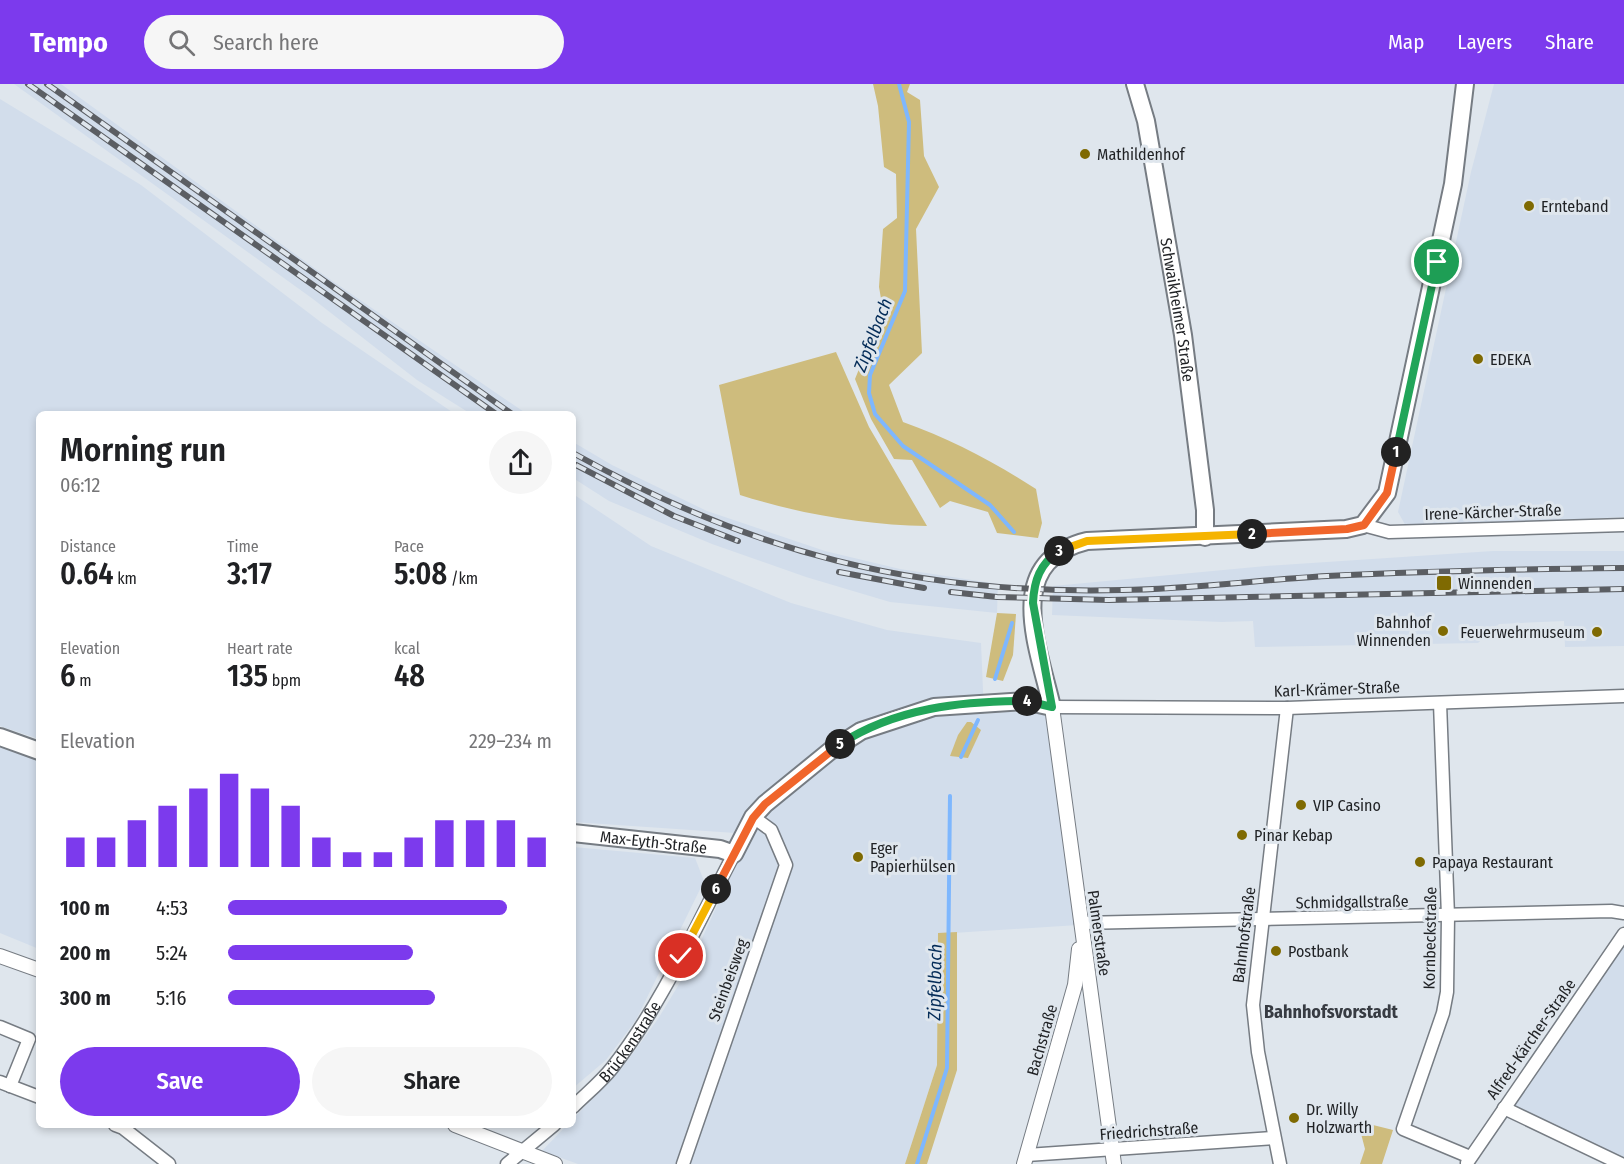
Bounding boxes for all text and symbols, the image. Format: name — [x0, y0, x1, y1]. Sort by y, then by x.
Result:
search box — [144, 15, 564, 69]
text: Tempo — [30, 26, 108, 59]
icon: search — [165, 26, 198, 59]
text: Search here — [213, 29, 319, 56]
text: Map — [1388, 29, 1424, 55]
text: Layers — [1457, 29, 1512, 55]
text: Share — [1545, 29, 1594, 55]
place label: Mathildenhof — [1097, 145, 1186, 164]
marker: Mathildenhof — [1078, 147, 1092, 161]
place label: Ernteband — [1541, 197, 1608, 216]
marker: Ernteband — [1522, 199, 1536, 213]
street label: Schwaikheimer Straße — [1157, 236, 1198, 383]
pin — [1411, 236, 1462, 287]
icon: arrive — [1420, 245, 1453, 278]
water label: Zipfelbach — [849, 295, 897, 376]
place label: EDEKA — [1490, 350, 1532, 369]
marker: EDEKA — [1471, 352, 1485, 366]
text: Morning run — [60, 430, 226, 470]
button: share — [489, 431, 552, 494]
pin: 1 — [1381, 437, 1411, 467]
text: 1 — [1393, 442, 1399, 461]
text: 06:12 — [60, 473, 100, 497]
street label: Irene-Kärcher-Straße — [1424, 500, 1562, 524]
pin: 2 — [1237, 519, 1267, 549]
text: 2 — [1248, 524, 1256, 543]
pin: 3 — [1044, 536, 1074, 566]
text: Distance — [60, 537, 116, 556]
text: Time — [227, 537, 259, 556]
text: Pace — [394, 537, 424, 556]
text: 3 — [1055, 541, 1063, 560]
text: 0.64 — [60, 556, 113, 592]
text: 3:17 — [227, 556, 272, 592]
text: 5:08 — [394, 556, 447, 592]
text: km — [113, 569, 137, 588]
text: /km — [447, 569, 478, 588]
marker: Winnenden — [1435, 574, 1453, 592]
place label: Winnenden — [1458, 574, 1532, 593]
place label: Bahnhof Winnenden — [1357, 613, 1432, 650]
place label: Feuerwehrmuseum — [1460, 623, 1585, 642]
marker: Bahnhof Winnenden — [1436, 624, 1450, 638]
marker: Feuerwehrmuseum — [1590, 625, 1604, 639]
text: Elevation — [60, 639, 120, 658]
text: Heart rate — [227, 639, 293, 658]
text: kcal — [394, 639, 420, 658]
text: 6 — [60, 658, 75, 694]
text: 135 — [227, 658, 268, 694]
text: 48 — [394, 658, 425, 694]
text: m — [75, 671, 92, 690]
text: bpm — [268, 671, 301, 690]
street label: Karl-Krämer-Straße — [1274, 677, 1400, 701]
pin: 4 — [1012, 686, 1042, 716]
text: 4 — [1023, 691, 1031, 710]
text: Elevation — [60, 729, 135, 753]
text: 229–234 m — [469, 729, 552, 753]
pin: 5 — [825, 729, 855, 759]
text: 5 — [836, 734, 844, 753]
place label: VIP Casino — [1313, 796, 1381, 815]
marker: VIP Casino — [1294, 798, 1308, 812]
place label: Pinar Kebap — [1254, 826, 1333, 845]
street label: Max-Eyth-Straße — [599, 827, 708, 857]
marker: Pinar Kebap — [1235, 828, 1249, 842]
place label: Eger Papierhülsen — [870, 839, 956, 876]
marker: Eger Papierhülsen — [851, 850, 865, 864]
place label: Papaya Restaurant — [1432, 853, 1554, 872]
marker: Papaya Restaurant — [1413, 855, 1427, 869]
pin: 6 — [701, 874, 731, 904]
text: 6 — [712, 879, 720, 898]
street label: Bahnhofstraße — [1229, 886, 1259, 984]
street label: Kornbeckstraße — [1420, 886, 1440, 990]
street label: Palmerstraße — [1084, 889, 1114, 977]
street label: Schmidgallstraße — [1295, 892, 1409, 912]
text: 100 m — [60, 896, 110, 920]
text: 4:53 — [156, 896, 188, 920]
pin — [655, 930, 706, 981]
street label: Steinbeisweg — [704, 936, 752, 1024]
icon: check — [664, 939, 697, 972]
text: 200 m — [60, 941, 111, 965]
text: 5:24 — [156, 941, 188, 965]
place label: Postbank — [1288, 942, 1349, 961]
water label: Zipfelbach — [923, 943, 947, 1022]
marker: Postbank — [1269, 944, 1283, 958]
street label: Alfred-Kärcher-Straße — [1482, 975, 1580, 1103]
text: 300 m — [60, 986, 111, 1010]
text: 5:16 — [156, 986, 186, 1010]
street label: Brückenstraße — [595, 997, 664, 1086]
district label: Bahnhofsvorstadt — [1264, 1001, 1399, 1023]
street label: Bachstraße — [1023, 1002, 1061, 1078]
button: Save — [60, 1047, 300, 1116]
button: Share — [312, 1047, 552, 1116]
place label: Dr. Willy Holzwarth — [1306, 1100, 1372, 1137]
marker: Dr. Willy Holzwarth — [1287, 1111, 1301, 1125]
street label: Friedrichstraße — [1099, 1118, 1199, 1144]

